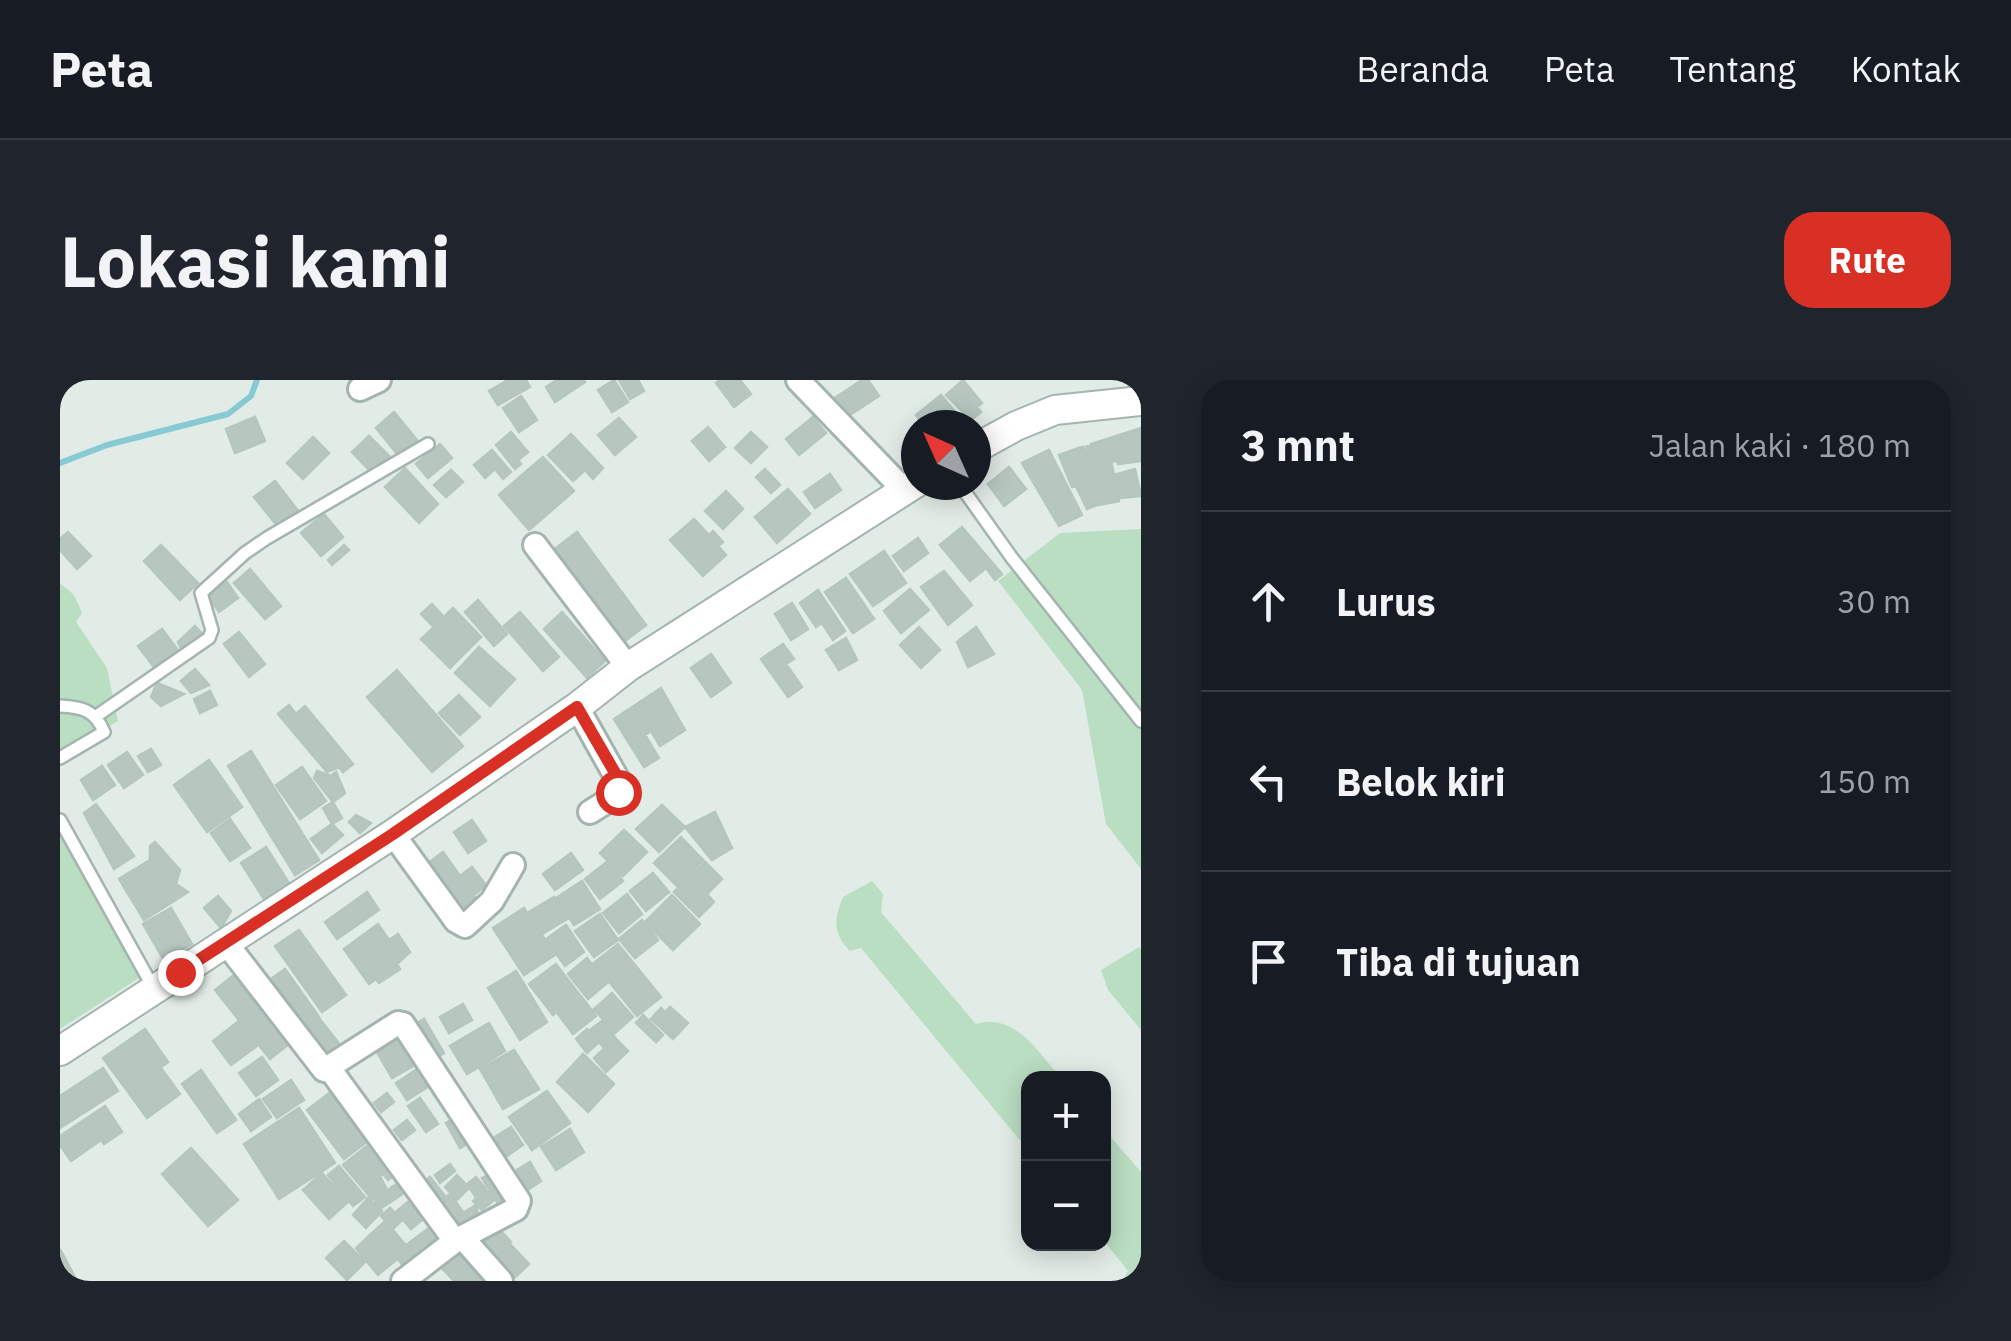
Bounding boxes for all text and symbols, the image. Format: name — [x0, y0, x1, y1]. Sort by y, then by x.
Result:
text: Peta — [50, 38, 153, 100]
text: Beranda — [1357, 46, 1489, 92]
text: Peta — [1544, 46, 1615, 92]
text: Tentang — [1670, 46, 1796, 92]
text: Kontak — [1851, 46, 1961, 92]
button: Rute — [1784, 212, 1951, 308]
text: Lokasi kami — [60, 215, 451, 306]
north arrow — [901, 410, 991, 500]
text: 3 mnt — [1241, 418, 1355, 473]
text: Jalan kaki · 180 m — [1649, 424, 1911, 466]
icon: ahead — [1241, 574, 1296, 629]
text: Lurus — [1336, 577, 1436, 626]
text: 30 m — [1837, 580, 1911, 622]
icon: left — [1241, 754, 1296, 809]
text: Belok kiri — [1336, 757, 1506, 806]
text: 150 m — [1818, 760, 1911, 802]
route start — [596, 770, 642, 816]
icon: arrive — [1241, 934, 1296, 989]
text: Tiba di tujuan — [1336, 937, 1581, 986]
route end — [158, 950, 204, 996]
map controls — [1021, 1071, 1111, 1251]
button: + — [1021, 1071, 1111, 1161]
button: − — [1021, 1161, 1111, 1251]

